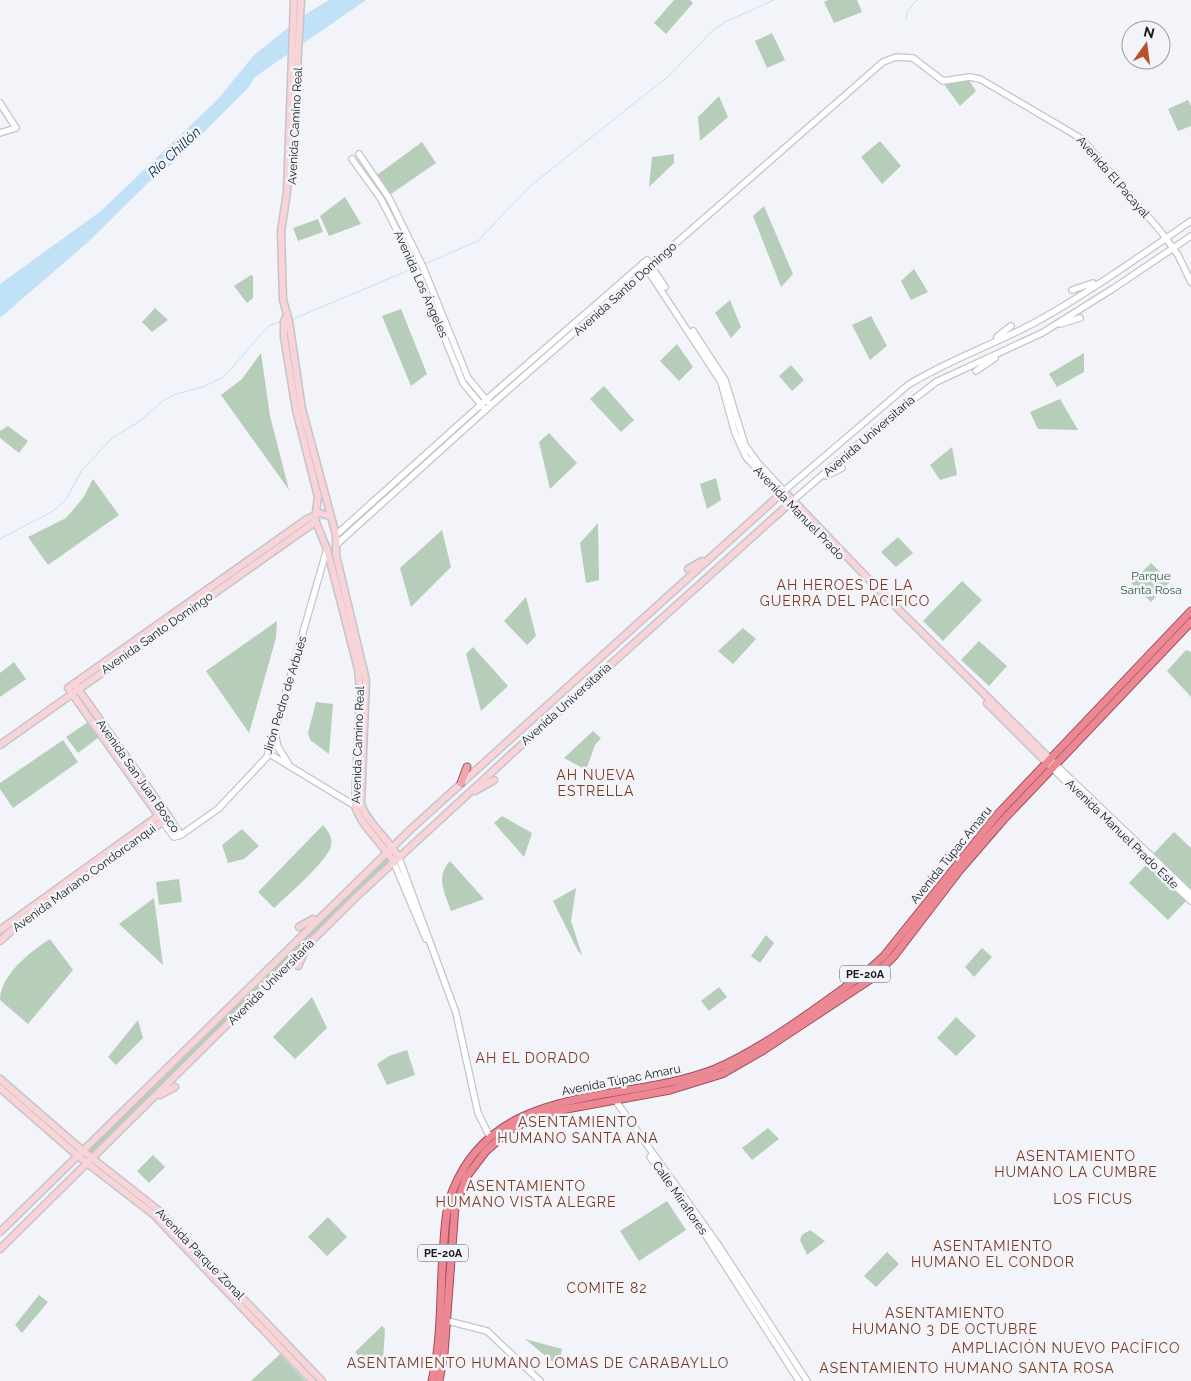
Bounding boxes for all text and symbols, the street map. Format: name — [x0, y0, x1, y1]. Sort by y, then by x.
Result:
north arrow — [1121, 20, 1171, 70]
text: N — [1142, 23, 1156, 41]
street label: Avenida Camino Real — [285, 66, 305, 185]
water label: Río Chillón — [144, 123, 204, 180]
street label: Avenida El Pacayal — [1074, 133, 1153, 221]
street label: Avenida Los Ángeles — [391, 228, 451, 340]
street label: Avenida Santo Domingo — [571, 239, 679, 339]
street label: Avenida Universitaria — [821, 393, 917, 479]
street label: Avenida Manuel Prado — [751, 463, 847, 563]
park label: Parque Santa Rosa — [1120, 569, 1182, 597]
district label: AH HEROES DE LA GUERRA DEL PACIFICO — [760, 577, 930, 609]
street label: Avenida Santo Domingo — [98, 589, 216, 677]
street label: Jirón Pedro de Arbués — [260, 634, 310, 756]
street label: Avenida Universitaria — [518, 660, 614, 748]
street label: Avenida Camino Real — [349, 685, 367, 804]
street label: Avenida San Juan Bosco — [93, 717, 183, 835]
district label: AH NUEVA ESTRELLA — [556, 767, 636, 799]
street label: Avenida Manuel Prado Este — [1063, 776, 1181, 892]
street label: Avenida Túpac Amaru — [908, 804, 994, 906]
street label: Avenida Mariano Condorcanqui — [10, 821, 158, 935]
street label: Avenida Universitaria — [225, 936, 317, 1028]
road number: PE-20A — [840, 966, 890, 982]
district label: AH EL DORADO — [476, 1050, 590, 1066]
street label: Avenida Túpac Amaru — [560, 1062, 682, 1098]
district label: ASENTAMIENTO HUMANO SANTA ANA — [497, 1114, 659, 1146]
district label: ASENTAMIENTO HUMANO LA CUMBRE — [994, 1148, 1158, 1180]
street label: Calle Miraflores — [650, 1159, 711, 1237]
district label: ASENTAMIENTO HUMANO VISTA ALEGRE — [436, 1178, 616, 1210]
district label: LOS FICUS — [1053, 1191, 1133, 1207]
street label: Avenida Parque Zonal — [153, 1205, 248, 1303]
district label: ASENTAMIENTO HUMANO EL CONDOR — [911, 1238, 1075, 1270]
road number: PE-20A — [418, 1244, 468, 1262]
district label: COMITE 82 — [567, 1280, 648, 1296]
district label: ASENTAMIENTO HUMANO 3 DE OCTUBRE — [852, 1305, 1038, 1337]
district label: AMPLIACIÓN NUEVO PACÍFICO — [951, 1339, 1181, 1356]
district label: ASENTAMIENTO HUMANO LOMAS DE CARABAYLLO — [347, 1355, 729, 1371]
district label: ASENTAMIENTO HUMANO SANTA ROSA — [819, 1360, 1115, 1376]

